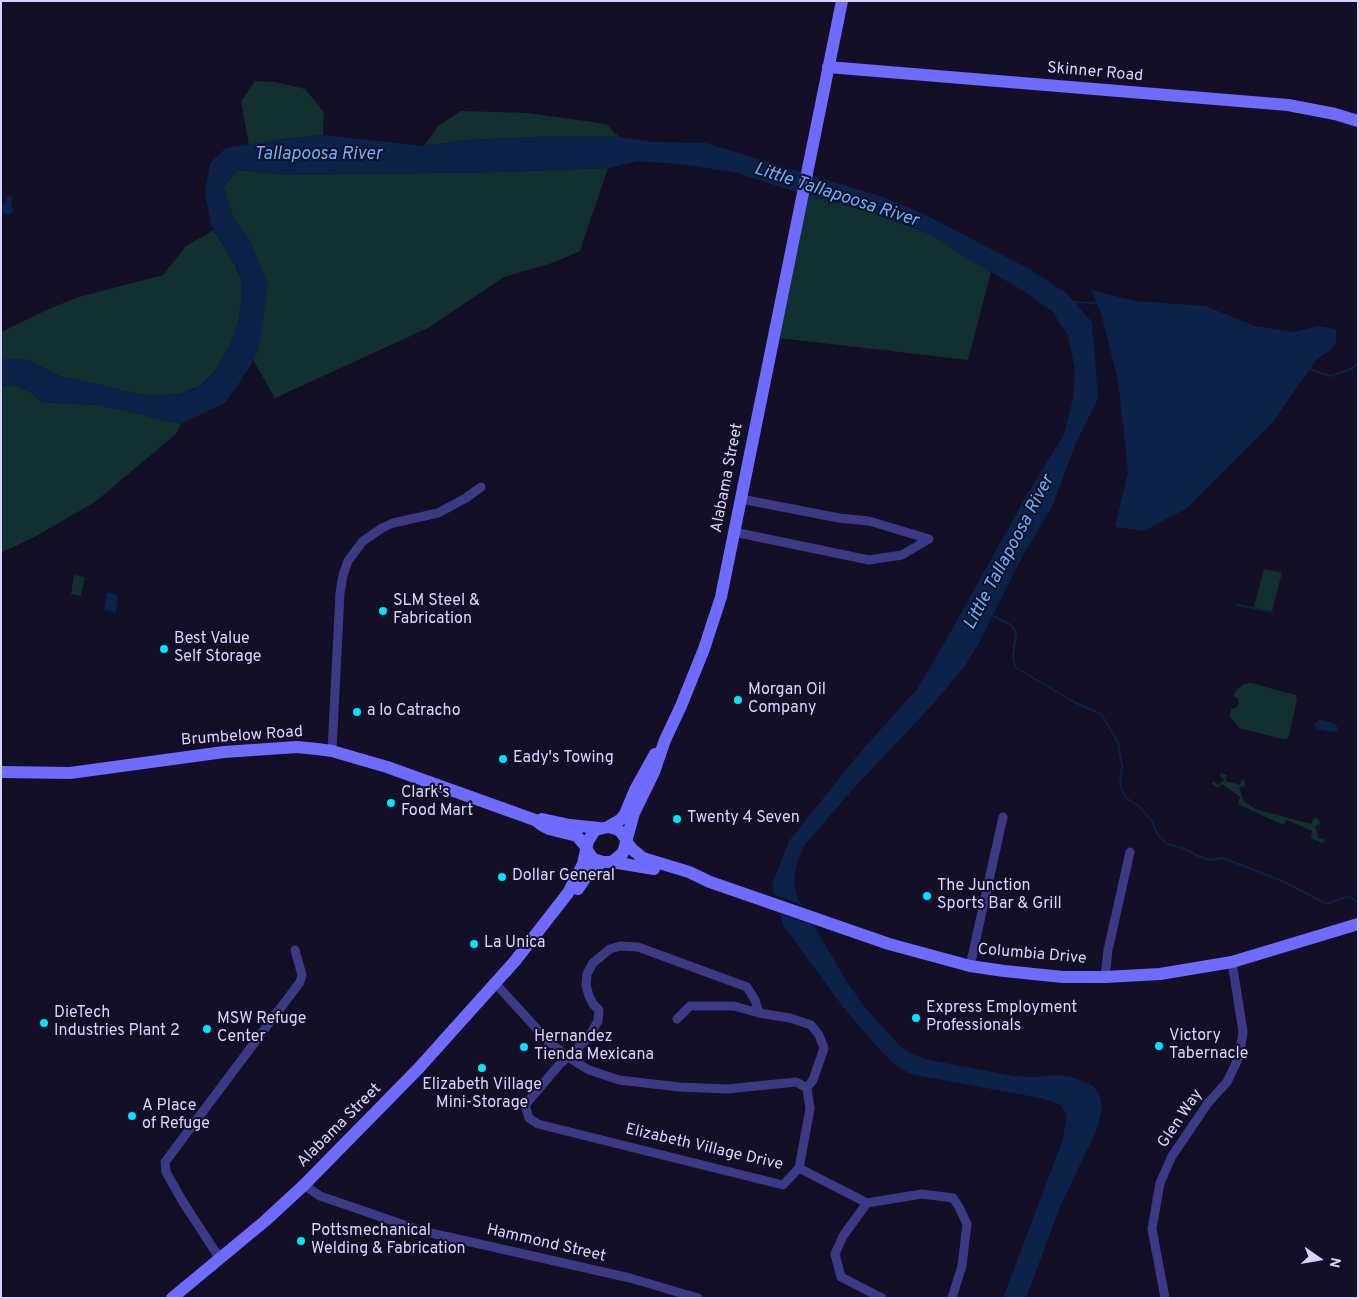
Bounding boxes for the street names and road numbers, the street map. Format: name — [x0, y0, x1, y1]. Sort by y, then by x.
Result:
street label: Skinner Road — [1046, 59, 1144, 87]
street label: Alabama Street — [708, 422, 748, 534]
street label: Brumbelow Road — [180, 723, 304, 751]
street label: Columbia Drive — [977, 941, 1087, 969]
street label: Alabama Street — [294, 1080, 386, 1172]
street label: Glen Way — [1154, 1086, 1208, 1152]
street label: Elizabeth Village Drive — [623, 1121, 785, 1175]
street label: Hammond Street — [485, 1221, 607, 1267]

